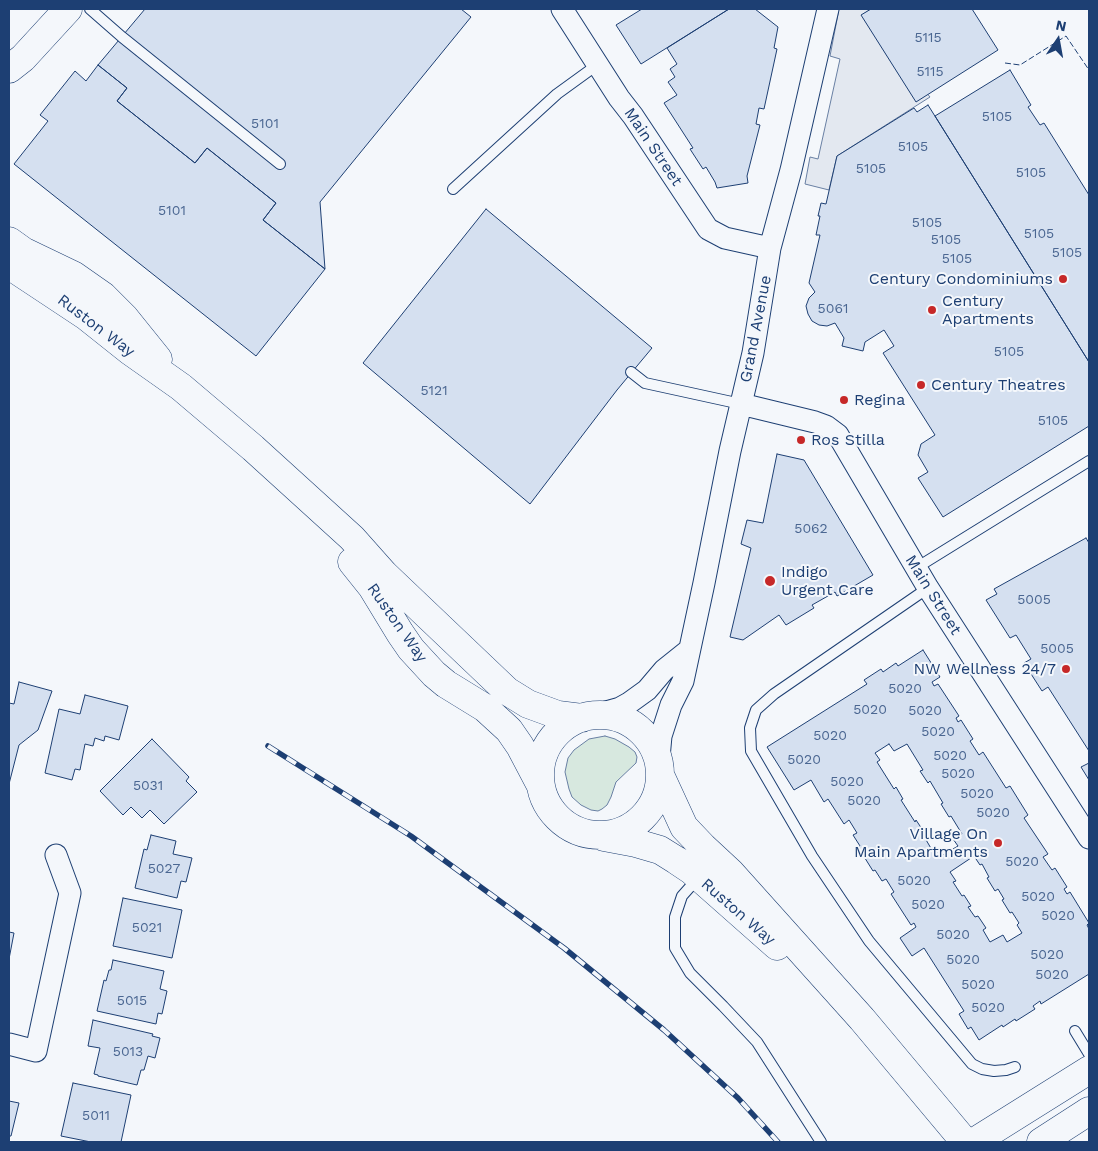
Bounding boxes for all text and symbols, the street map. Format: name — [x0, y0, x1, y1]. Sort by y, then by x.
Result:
north arrow — [1033, 15, 1083, 65]
text: N — [1054, 16, 1068, 34]
house number: 5115 — [914, 30, 942, 46]
house number: 5115 — [916, 64, 944, 80]
street label: Main Street — [620, 104, 686, 190]
house number: 5105 — [982, 109, 1012, 125]
house number: 5101 — [251, 116, 279, 132]
house number: 5105 — [898, 139, 928, 155]
house number: 5105 — [856, 161, 886, 177]
house number: 5105 — [1016, 165, 1046, 181]
house number: 5101 — [158, 203, 186, 219]
house number: 5105 — [912, 215, 942, 231]
house number: 5105 — [1024, 226, 1054, 242]
house number: 5105 — [931, 232, 961, 248]
house number: 5105 — [1052, 245, 1082, 261]
house number: 5105 — [942, 251, 972, 267]
place label: Century Condominiums — [869, 269, 1053, 289]
marker: Century Condominiums — [1057, 273, 1069, 285]
street label: Grand Avenue — [736, 274, 776, 384]
street label: Ruston Way — [53, 291, 139, 361]
place label: Century Apartments — [942, 291, 1034, 329]
house number: 5061 — [818, 301, 848, 317]
marker: Century Apartments — [926, 304, 938, 316]
house number: 5105 — [994, 344, 1024, 360]
place label: Century Theatres — [931, 375, 1066, 395]
marker: Century Theatres — [915, 379, 927, 391]
house number: 5121 — [420, 383, 448, 399]
place label: Regina — [854, 390, 905, 410]
marker: Regina — [838, 394, 850, 406]
house number: 5105 — [1038, 413, 1068, 429]
place label: Ros Stilla — [811, 430, 885, 450]
marker: Ros Stilla — [795, 434, 807, 446]
house number: 5062 — [794, 521, 828, 537]
street label: Main Street — [901, 552, 965, 638]
place label: Indigo Urgent Care — [781, 562, 874, 600]
marker: Indigo Urgent Care — [763, 574, 777, 588]
street label: Ruston Way — [363, 580, 431, 666]
house number: 5005 — [1017, 592, 1051, 608]
house number: 5005 — [1040, 641, 1074, 657]
place label: NW Wellness 24/7 — [914, 659, 1056, 679]
marker: NW Wellness 24/7 — [1060, 663, 1072, 675]
house number: 5020 — [888, 681, 922, 697]
house number: 5020 — [853, 702, 887, 718]
house number: 5020 — [908, 703, 942, 719]
house number: 5020 — [921, 724, 955, 740]
house number: 5020 — [813, 728, 847, 744]
house number: 5020 — [933, 748, 967, 764]
house number: 5020 — [787, 752, 821, 768]
house number: 5020 — [941, 766, 975, 782]
house number: 5020 — [830, 774, 864, 790]
house number: 5031 — [133, 778, 163, 794]
house number: 5020 — [960, 786, 994, 802]
house number: 5020 — [847, 793, 881, 809]
house number: 5020 — [976, 805, 1010, 821]
place label: Village On Main Apartments — [854, 824, 988, 862]
marker: Village On Main Apartments — [992, 837, 1004, 849]
house number: 5020 — [1005, 854, 1039, 870]
house number: 5027 — [148, 861, 180, 877]
house number: 5020 — [897, 873, 931, 889]
street label: Ruston Way — [697, 875, 779, 949]
house number: 5020 — [1021, 889, 1055, 905]
house number: 5020 — [911, 897, 945, 913]
house number: 5020 — [1041, 908, 1075, 924]
house number: 5021 — [132, 920, 162, 936]
house number: 5020 — [936, 927, 970, 943]
house number: 5020 — [1030, 947, 1064, 963]
house number: 5020 — [946, 952, 980, 968]
house number: 5020 — [1035, 967, 1069, 983]
house number: 5020 — [961, 977, 995, 993]
house number: 5015 — [117, 993, 147, 1009]
house number: 5020 — [971, 1000, 1005, 1016]
house number: 5013 — [113, 1044, 143, 1060]
house number: 5011 — [82, 1108, 110, 1124]

